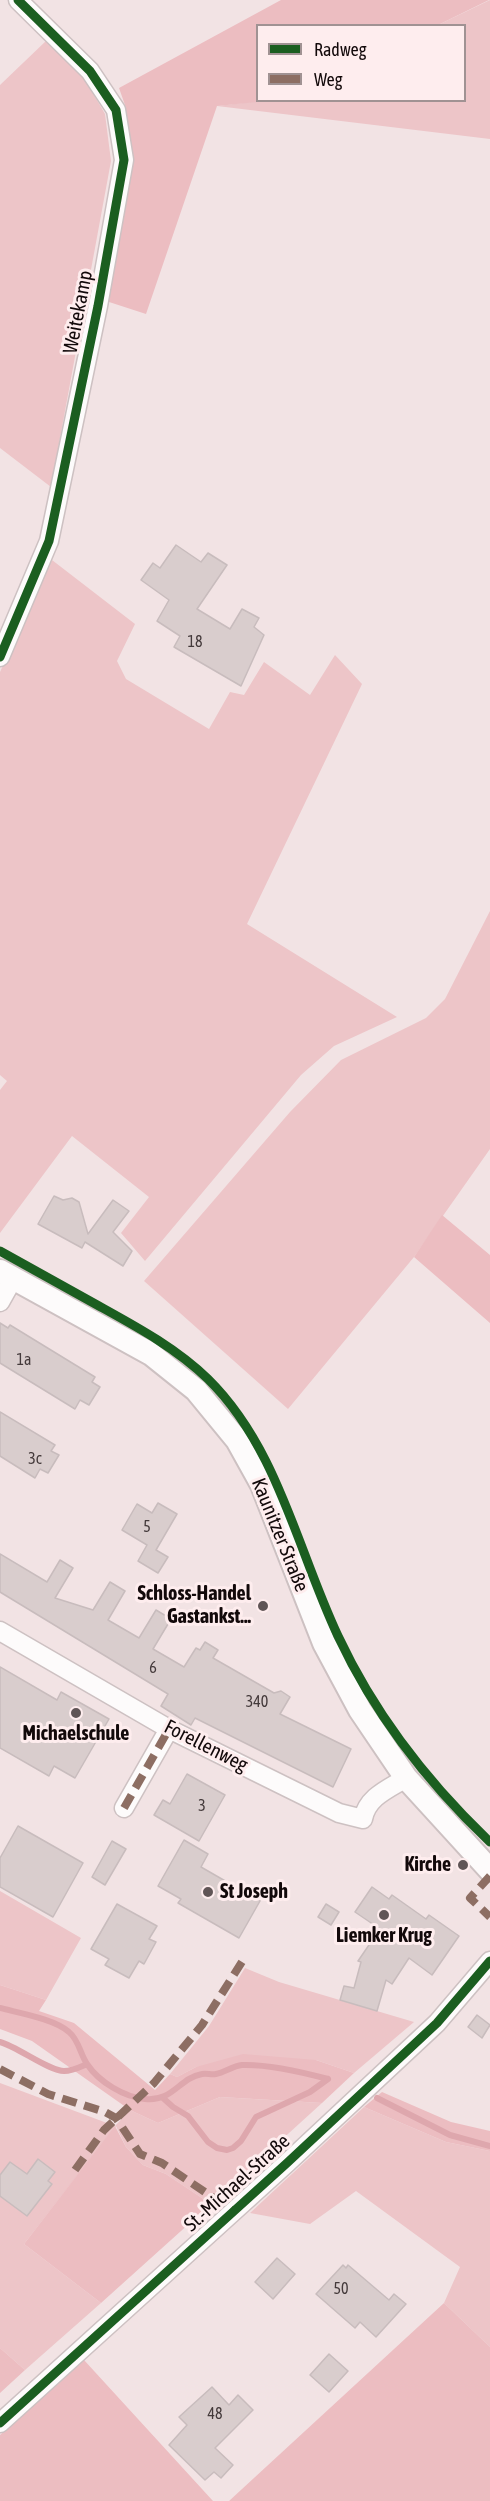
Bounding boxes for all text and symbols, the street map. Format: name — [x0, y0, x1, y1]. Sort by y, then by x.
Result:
legend — [256, 24, 466, 102]
text: Radweg — [314, 39, 366, 60]
text: Weg — [314, 69, 342, 90]
street label: Weitekamp — [58, 268, 98, 356]
house number: 18 — [187, 632, 203, 652]
house number: 1a — [17, 1350, 31, 1370]
house number: 3c — [28, 1449, 42, 1469]
street label: Kaunitzer Straße — [246, 1475, 314, 1595]
house number: 5 — [143, 1517, 151, 1537]
place label: Schloss-Handel Gastankst... — [137, 1582, 251, 1629]
marker: Schloss-Handel Gastankst... — [256, 1599, 270, 1613]
house number: 6 — [149, 1658, 157, 1678]
house number: 340 — [246, 1692, 268, 1712]
marker: Michaelschule — [69, 1706, 83, 1720]
street label: Forellenweg — [160, 1715, 252, 1777]
place label: Michaelschule — [23, 1722, 129, 1746]
house number: 3 — [198, 1796, 206, 1816]
place label: Kirche — [405, 1853, 451, 1877]
marker: Kirche — [456, 1858, 470, 1872]
place label: St Joseph — [220, 1880, 288, 1904]
marker: St Joseph — [201, 1885, 215, 1899]
marker: Liemker Krug — [377, 1908, 391, 1922]
place label: Liemker Krug — [336, 1924, 432, 1948]
street label: St.-Michael-Straße — [179, 2129, 295, 2237]
house number: 50 — [333, 2279, 349, 2299]
house number: 48 — [207, 2404, 223, 2424]

